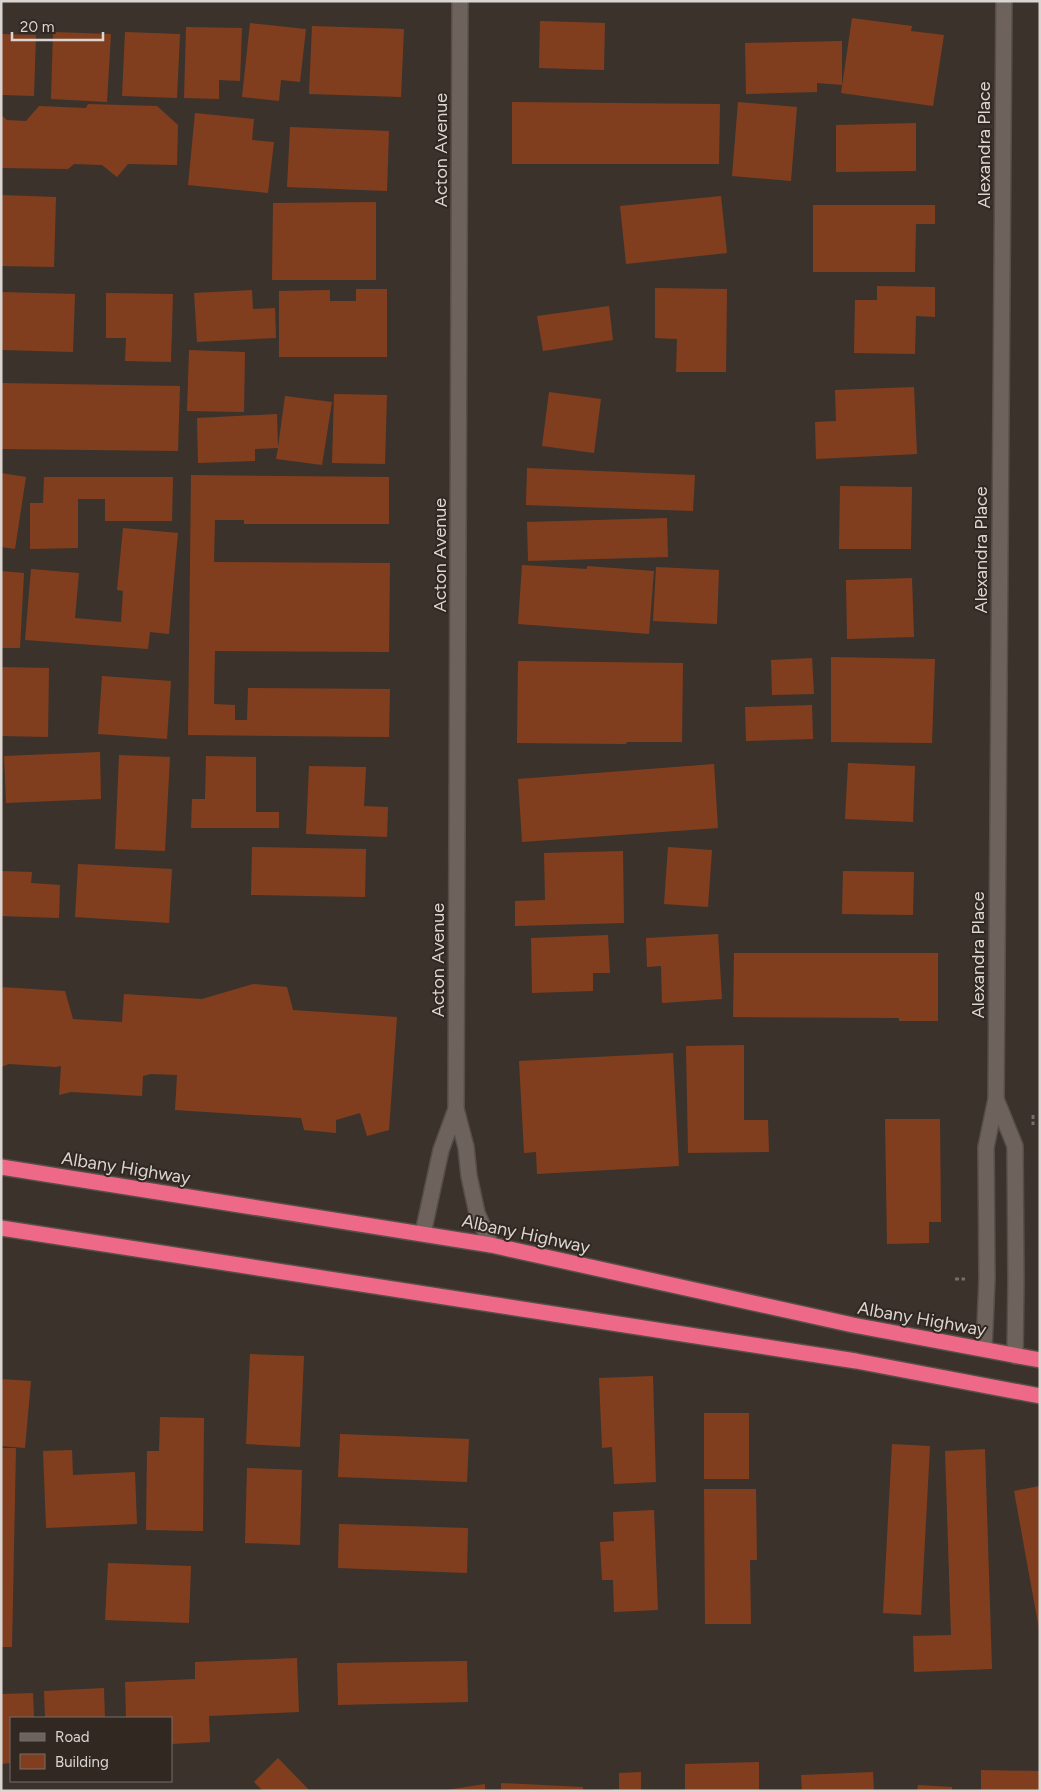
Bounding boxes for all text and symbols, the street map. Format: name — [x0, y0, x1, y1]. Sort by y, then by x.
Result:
scale bar — [12, 10, 104, 42]
text: 20 m — [20, 18, 54, 36]
street label: Alexandra Place — [973, 81, 995, 208]
street label: Acton Avenue — [430, 93, 452, 207]
street label: Alexandra Place — [970, 486, 992, 613]
street label: Acton Avenue — [429, 498, 451, 612]
street label: Alexandra Place — [967, 891, 989, 1018]
street label: Acton Avenue — [427, 903, 449, 1017]
street label: Albany Highway — [60, 1147, 193, 1189]
street label: Albany Highway — [460, 1210, 593, 1258]
street label: Albany Highway — [856, 1297, 989, 1341]
legend — [10, 1717, 172, 1782]
text: Road — [55, 1728, 90, 1746]
text: Building — [55, 1753, 109, 1771]

